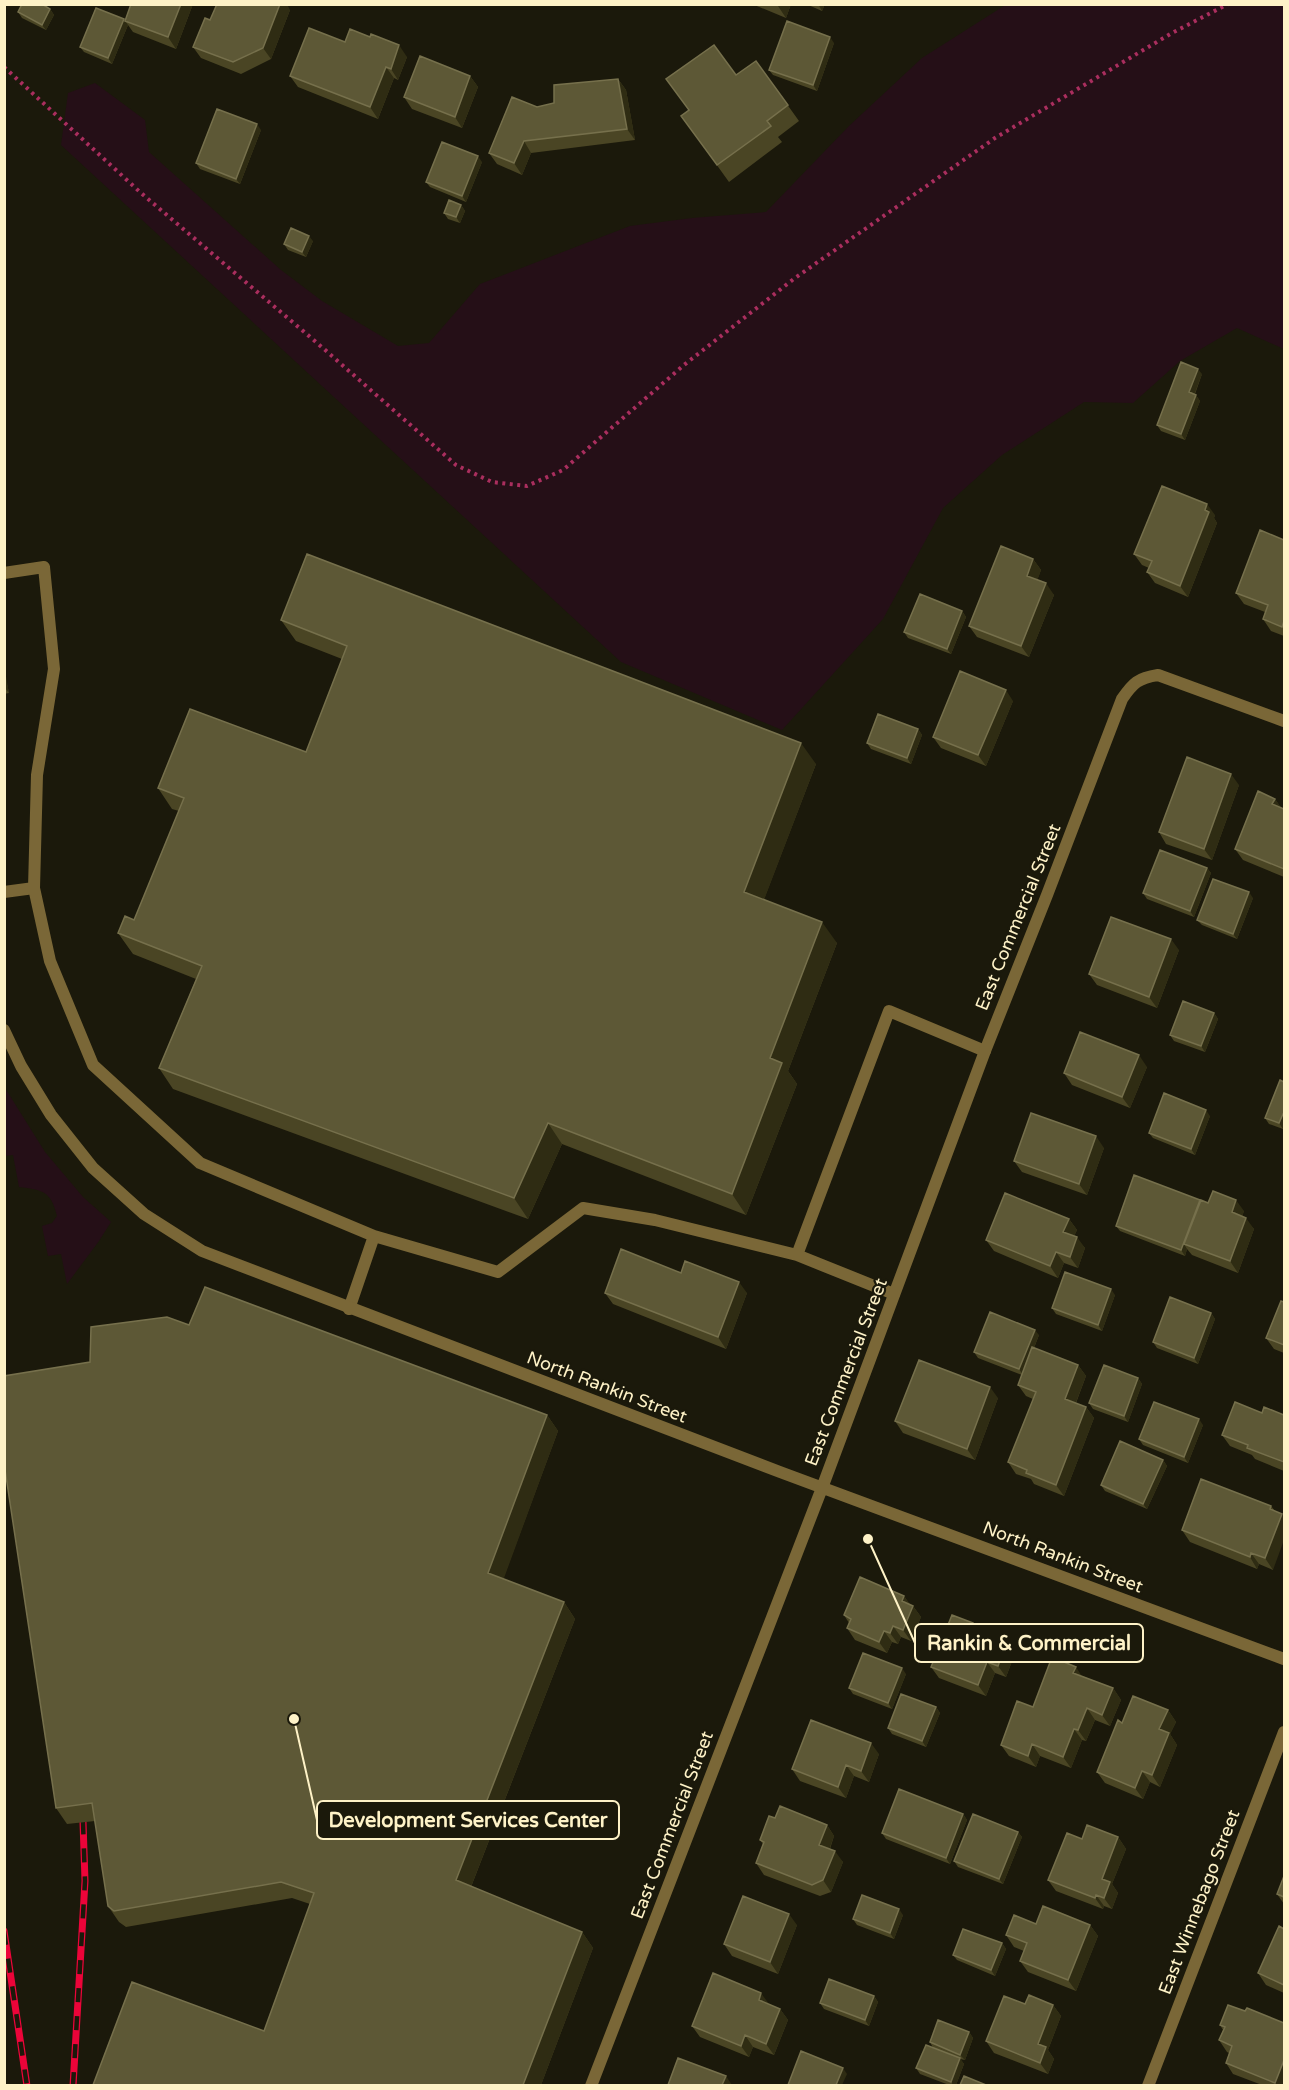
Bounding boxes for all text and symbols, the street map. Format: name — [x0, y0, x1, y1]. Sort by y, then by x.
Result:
street label: East Commercial Street — [970, 820, 1066, 1014]
street label: East Commercial Street — [800, 1275, 892, 1469]
street label: North Rankin Street — [524, 1346, 690, 1428]
street label: North Rankin Street — [980, 1516, 1146, 1598]
callout: Rankin & Commercial — [915, 1624, 1143, 1662]
text: Rankin & Commercial — [927, 1632, 1131, 1656]
street label: East Commercial Street — [626, 1728, 718, 1922]
callout: Development Services Center — [317, 1801, 619, 1839]
street label: East Winnebago Street — [1154, 1806, 1244, 1997]
text: Development Services Center — [329, 1809, 608, 1833]

